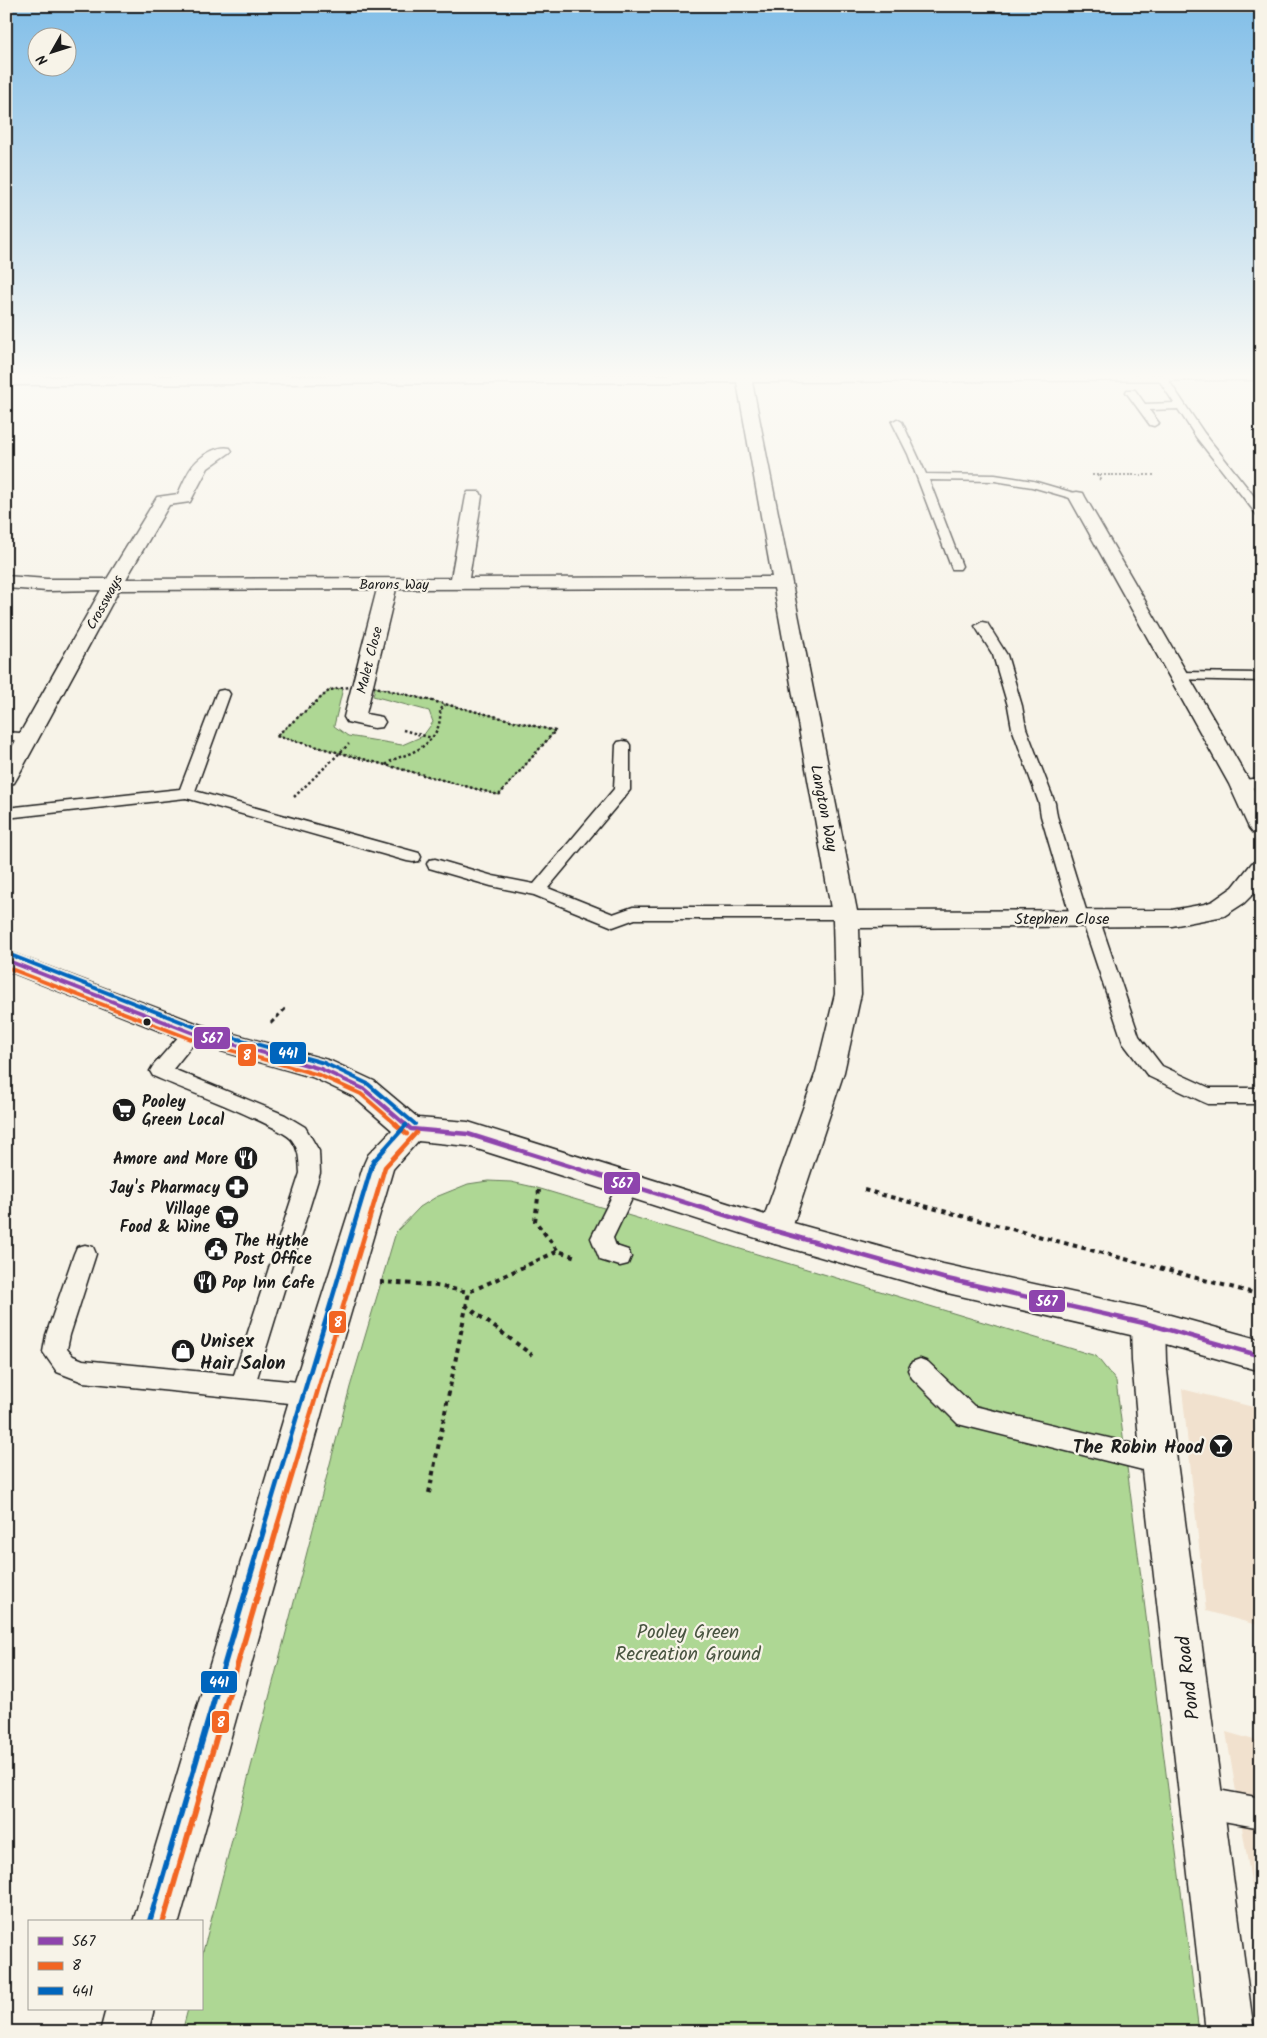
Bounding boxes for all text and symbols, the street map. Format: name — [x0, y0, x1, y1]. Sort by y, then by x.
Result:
north arrow — [28, 28, 78, 78]
text: N — [31, 49, 54, 70]
street label: Crossways — [81, 571, 129, 634]
street label: Barons Way — [359, 574, 429, 596]
street label: Malet Close — [351, 624, 389, 696]
street label: Langton Way — [803, 763, 844, 854]
street label: Stephen Close — [1014, 907, 1110, 932]
unlabelled marker — [142, 1017, 152, 1027]
line badge: 567 — [193, 1026, 231, 1050]
text: 567 — [200, 1028, 223, 1050]
line badge: 441 — [269, 1041, 307, 1065]
line badge: 8 — [237, 1043, 257, 1067]
text: 441 — [278, 1043, 299, 1065]
text: 8 — [243, 1045, 252, 1067]
place label: Pooley Green Local — [142, 1090, 225, 1133]
supermarket icon: Pooley Green Local — [111, 1097, 137, 1123]
restaurant icon: Amore and More — [233, 1145, 259, 1171]
place label: Amore and More — [113, 1147, 228, 1172]
line badge: 567 — [603, 1171, 641, 1195]
text: 567 — [610, 1173, 633, 1195]
pharmacy icon: Jay's Pharmacy — [224, 1174, 250, 1200]
place label: Jay's Pharmacy — [109, 1176, 221, 1201]
place label: Village Food & Wine — [120, 1197, 210, 1240]
supermarket icon: Village Food & Wine — [214, 1204, 240, 1230]
place label: The Hythe Post Office — [234, 1229, 312, 1272]
public building icon: The Hythe Post Office — [203, 1236, 229, 1262]
restaurant icon: Pop Inn Cafe — [192, 1269, 218, 1295]
place label: Pop Inn Cafe — [222, 1271, 315, 1296]
line badge: 567 — [1028, 1289, 1066, 1313]
text: 567 — [1035, 1291, 1058, 1313]
line badge: 8 — [328, 1310, 347, 1334]
text: 8 — [334, 1312, 343, 1334]
place label: Unisex Hair Salon — [200, 1327, 286, 1379]
shop icon: Unisex Hair Salon — [170, 1338, 196, 1364]
place label: The Robin Hood — [1073, 1433, 1205, 1463]
bar icon: The Robin Hood — [1208, 1433, 1234, 1459]
park label: Pooley Green Recreation Ground — [615, 1618, 761, 1670]
street label: Pond Road — [1169, 1634, 1209, 1721]
line badge: 441 — [200, 1670, 238, 1694]
text: 441 — [209, 1672, 230, 1694]
line badge: 8 — [211, 1710, 230, 1734]
text: 8 — [217, 1712, 226, 1734]
legend — [28, 1920, 202, 2010]
text: 567 — [72, 1930, 96, 1954]
text: 8 — [72, 1954, 82, 1978]
text: 441 — [72, 1980, 94, 2004]

